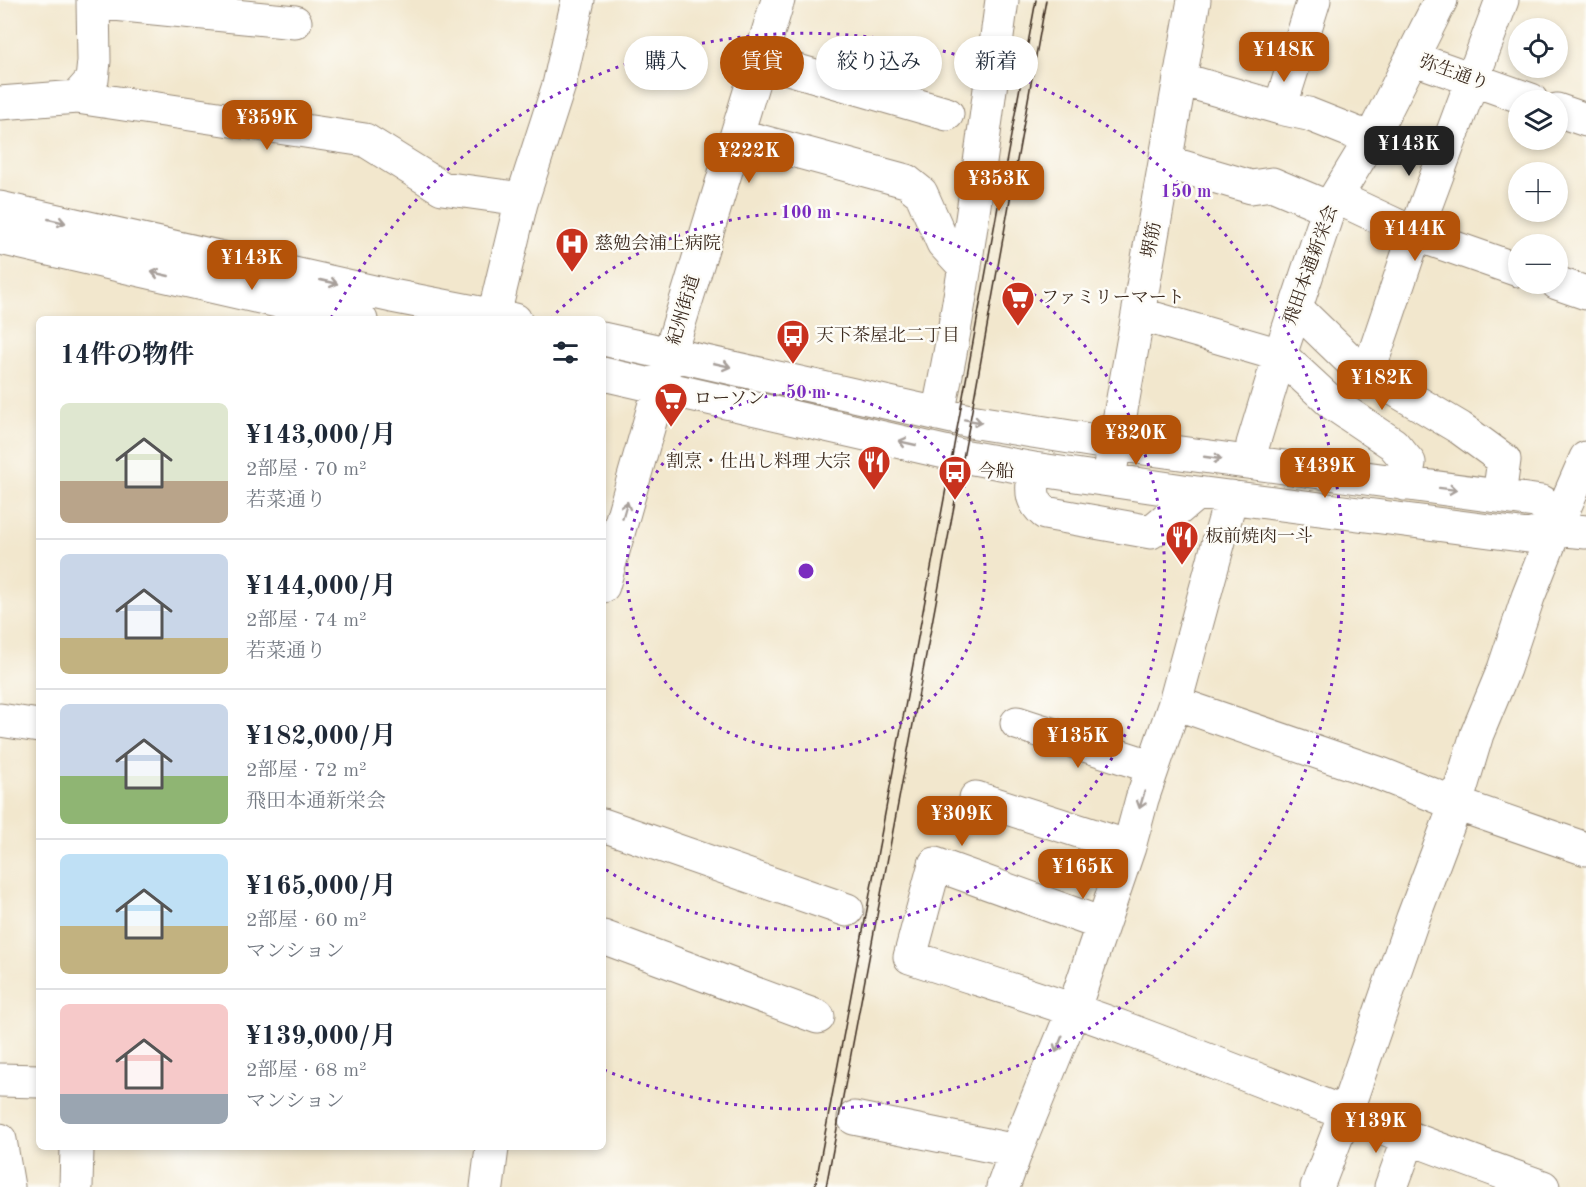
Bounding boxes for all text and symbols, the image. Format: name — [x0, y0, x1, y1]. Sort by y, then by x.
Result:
map controls — [1508, 18, 1568, 294]
button: locate — [1508, 18, 1568, 78]
pin: ¥148K — [1242, 32, 1326, 83]
chip: 購入 — [624, 36, 708, 90]
chip: 賃貸 — [720, 36, 804, 90]
chip: 絞り込み — [816, 36, 942, 90]
chip: 新着 — [954, 36, 1038, 90]
text: ¥148K — [1253, 41, 1315, 61]
street label: 弥生通り — [1417, 50, 1492, 94]
button: layers — [1508, 90, 1568, 150]
pin: ¥359K — [225, 100, 309, 151]
text: ¥359K — [236, 109, 298, 129]
pin: ¥143K — [1367, 126, 1451, 177]
pin: ¥222K — [707, 133, 791, 184]
text: ¥143K — [1378, 135, 1440, 155]
text: ¥222K — [718, 142, 780, 162]
pin: ¥353K — [957, 161, 1041, 212]
button: + — [1508, 162, 1568, 222]
text: ¥353K — [968, 170, 1030, 190]
text: 150 m — [1161, 183, 1211, 201]
street label: 飛田本通新栄会 — [1279, 202, 1341, 327]
text: 100 m — [781, 204, 831, 222]
pin: ¥144K — [1373, 211, 1457, 262]
one-way arrow — [47, 216, 66, 227]
street label: 堺筋 — [1138, 220, 1164, 259]
text: ¥144K — [1384, 220, 1446, 240]
hospital icon: 慈勉会浦上病院 — [554, 226, 590, 273]
place label: 慈勉会浦上病院 — [595, 233, 721, 253]
button: − — [1508, 234, 1568, 294]
pin: ¥143K — [210, 240, 294, 291]
text: ¥143K — [221, 249, 283, 269]
one-way arrow — [151, 268, 171, 279]
street label: 紀州街道 — [663, 272, 703, 347]
one-way arrow — [319, 277, 339, 288]
supermarket icon: ファミリーマート — [1000, 280, 1036, 327]
place label: ファミリーマート — [1041, 289, 1185, 307]
bus stop icon: 天下茶屋北二丁目 — [775, 318, 811, 365]
place label: 天下茶屋北二丁目 — [816, 325, 960, 345]
icon: filters — [549, 336, 582, 369]
text: 14件の物件 — [60, 343, 194, 369]
one-way arrow — [712, 360, 731, 372]
pin: ¥182K — [1340, 360, 1424, 411]
text: ¥182K — [1351, 369, 1413, 389]
supermarket icon: ローソン — [653, 381, 689, 428]
text: 50 m — [786, 384, 826, 402]
place label: ローソン — [694, 390, 765, 408]
pin: ¥320K — [1094, 415, 1178, 466]
one-way arrow — [963, 416, 983, 427]
text: ¥143,000/月 — [246, 423, 397, 449]
text: ¥320K — [1105, 424, 1167, 444]
icon: home — [108, 427, 180, 499]
one-way arrow — [897, 437, 917, 448]
restaurant icon: 割烹・仕出し料理 大宗 — [856, 444, 892, 491]
pin: ¥439K — [1283, 448, 1367, 499]
place label: 割烹・仕出し料理 大宗 — [666, 451, 851, 471]
one-way arrow — [1203, 452, 1223, 463]
bus stop icon: 今船 — [937, 454, 973, 501]
text: ¥439K — [1294, 457, 1356, 477]
text: 2部屋 · 70 m² — [246, 460, 367, 480]
place label: 今船 — [978, 461, 1014, 481]
one-way arrow — [1438, 484, 1458, 495]
text: 若菜通り — [246, 491, 326, 511]
one-way arrow — [620, 501, 631, 520]
restaurant icon: 板前焼肉一斗 — [1164, 519, 1200, 566]
place label: 板前焼肉一斗 — [1205, 526, 1313, 546]
centre of rings — [796, 561, 816, 581]
text: ¥144,000/月 — [246, 574, 397, 600]
icon: home — [108, 578, 180, 650]
text: 2部屋 · 74 m² — [246, 611, 367, 631]
text: 若菜通り — [246, 642, 326, 662]
pin: ¥135K — [1036, 718, 1120, 769]
text: ¥182,000/月 — [246, 724, 397, 750]
text: ¥135K — [1047, 727, 1109, 747]
icon: home — [108, 728, 180, 800]
text: 2部屋 · 72 m² — [246, 761, 367, 781]
one-way arrow — [1136, 790, 1147, 809]
text: 飛田本通新栄会 — [246, 792, 386, 812]
pin: ¥309K — [920, 796, 1004, 847]
text: ¥309K — [931, 805, 993, 825]
pin: ¥165K — [1041, 849, 1125, 900]
text: ¥165K — [1052, 858, 1114, 878]
text: ¥165,000/月 — [246, 874, 397, 900]
icon: home — [108, 878, 180, 950]
text: 2部屋 · 60 m² — [246, 911, 367, 931]
text: マンション — [246, 942, 345, 962]
text: ¥139,000/月 — [246, 1024, 397, 1050]
icon: home — [108, 1028, 180, 1100]
one-way arrow — [1053, 1035, 1064, 1053]
text: 2部屋 · 68 m² — [246, 1061, 367, 1081]
text: マンション — [246, 1092, 345, 1112]
pin: ¥139K — [1334, 1103, 1418, 1154]
text: ¥139K — [1345, 1112, 1407, 1132]

